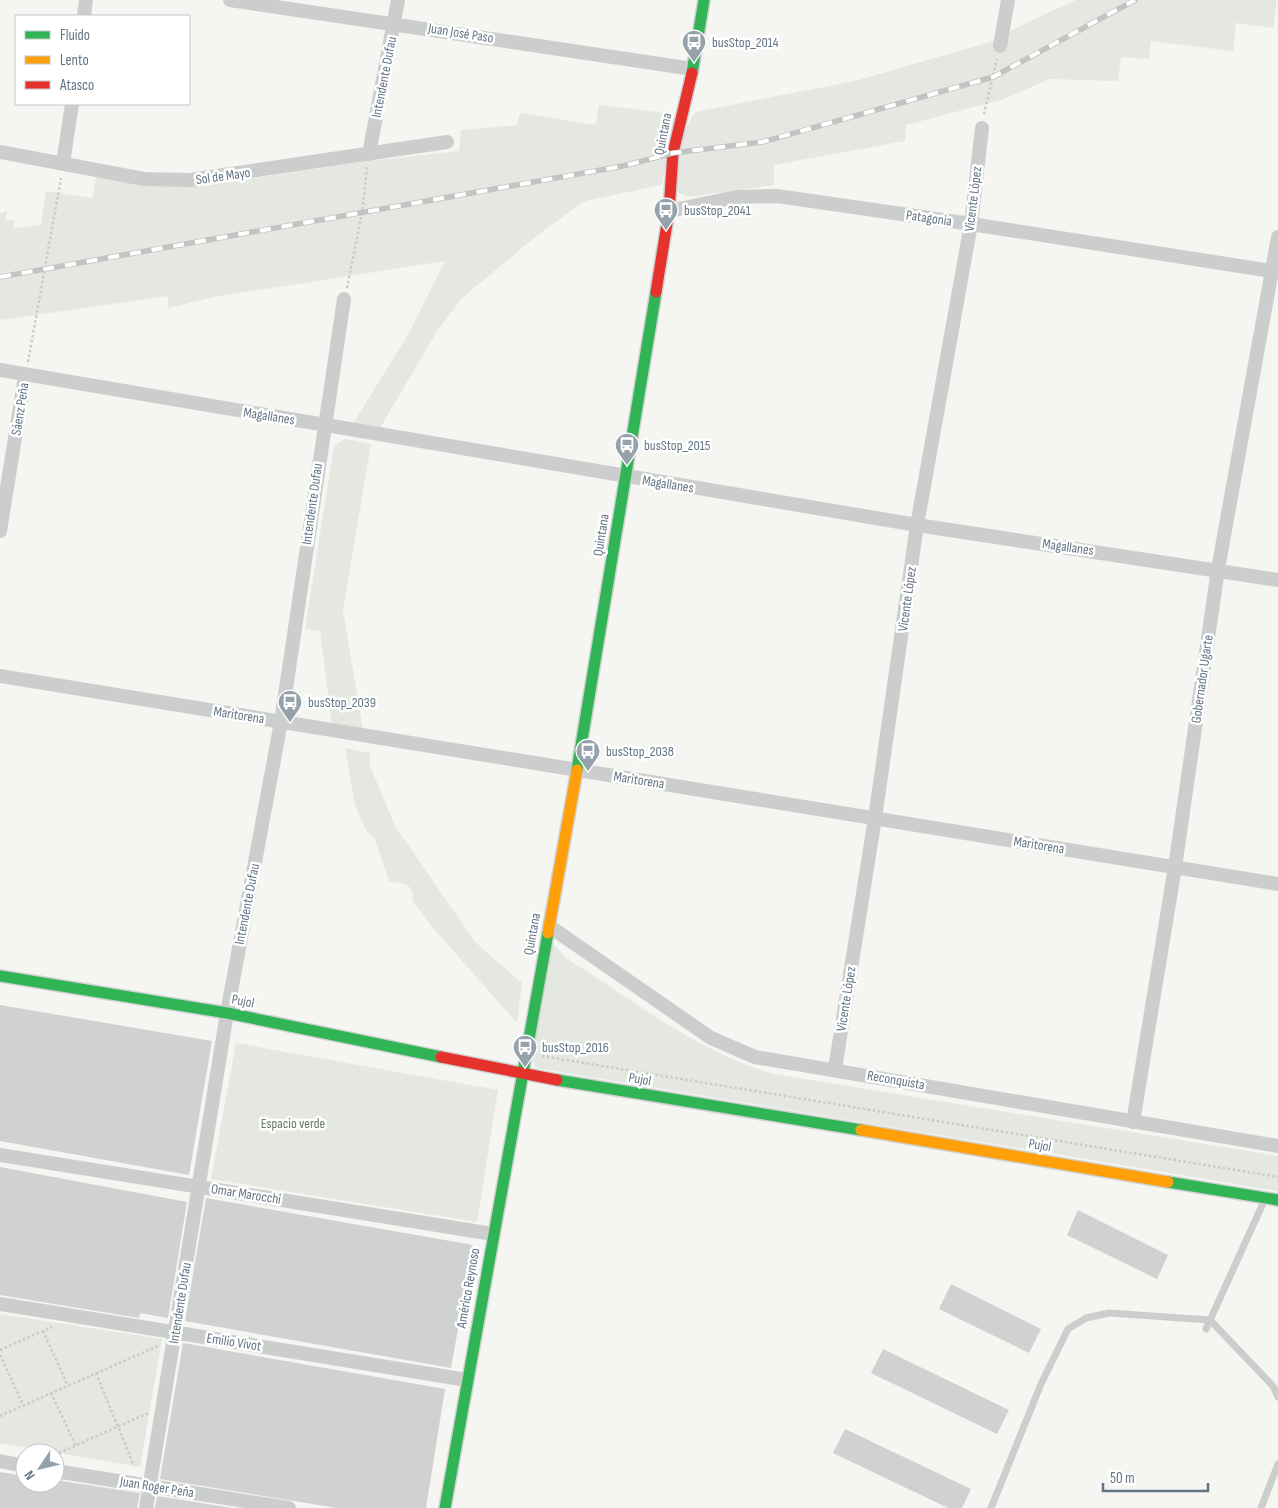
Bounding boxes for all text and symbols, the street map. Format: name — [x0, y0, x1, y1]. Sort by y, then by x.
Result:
legend — [15, 15, 190, 105]
street label: Juan José Paso — [426, 19, 495, 47]
text: Fluido — [60, 26, 90, 45]
bus stop icon: busStop_2014 — [681, 29, 707, 63]
place label: busStop_2014 — [712, 34, 779, 51]
street label: Intendente Dufau — [368, 35, 400, 119]
text: Lento — [60, 51, 89, 70]
text: Atasco — [59, 76, 94, 95]
street label: Quintana — [651, 112, 675, 156]
street label: Sol de Mayo — [195, 164, 252, 188]
street label: Vicente López — [961, 165, 985, 233]
bus stop icon: busStop_2041 — [653, 197, 679, 231]
place label: busStop_2041 — [684, 202, 751, 219]
street label: Patagonia — [905, 206, 953, 230]
street label: Sáenz Peña — [7, 381, 33, 437]
street label: Magallanes — [242, 404, 296, 428]
bus stop icon: busStop_2015 — [614, 432, 640, 466]
place label: busStop_2015 — [644, 437, 711, 454]
street label: Intendente Dufau — [298, 462, 326, 546]
street label: Magallanes — [641, 472, 695, 496]
street label: Quintana — [589, 513, 613, 557]
street label: Magallanes — [1041, 535, 1095, 559]
street label: Vicente López — [894, 565, 920, 633]
street label: Gobernador Ugarte — [1187, 634, 1217, 724]
bus stop icon: busStop_2039 — [277, 689, 303, 723]
place label: busStop_2039 — [308, 694, 376, 711]
street label: Maritorena — [212, 703, 266, 727]
bus stop icon: busStop_2038 — [575, 738, 601, 772]
place label: busStop_2038 — [606, 743, 674, 760]
street label: Maritorena — [612, 768, 666, 792]
street label: Maritorena — [1012, 833, 1066, 857]
street label: Intendente Dufau — [231, 862, 263, 946]
street label: Quintana — [520, 912, 544, 956]
street label: Vicente López — [832, 965, 860, 1033]
street label: Pujol — [230, 990, 256, 1012]
bus stop icon: busStop_2016 — [512, 1034, 538, 1068]
place label: busStop_2016 — [542, 1039, 609, 1056]
street label: Reconquista — [866, 1067, 926, 1093]
street label: Pujol — [627, 1069, 653, 1089]
park label: Espacio verde — [261, 1115, 325, 1132]
street label: Pujol — [1027, 1135, 1053, 1155]
street label: Omar Marocchi — [210, 1180, 282, 1208]
street label: Américo Reynoso — [452, 1246, 483, 1330]
street label: Intendente Dufau — [165, 1261, 195, 1345]
street label: Emilio Vivot — [205, 1329, 263, 1355]
north arrow — [15, 1443, 65, 1493]
scale bar — [1103, 1460, 1208, 1492]
text: N — [21, 1467, 39, 1483]
text: 50 m — [1110, 1469, 1135, 1488]
street label: Juan Roger Peña — [118, 1473, 195, 1501]

